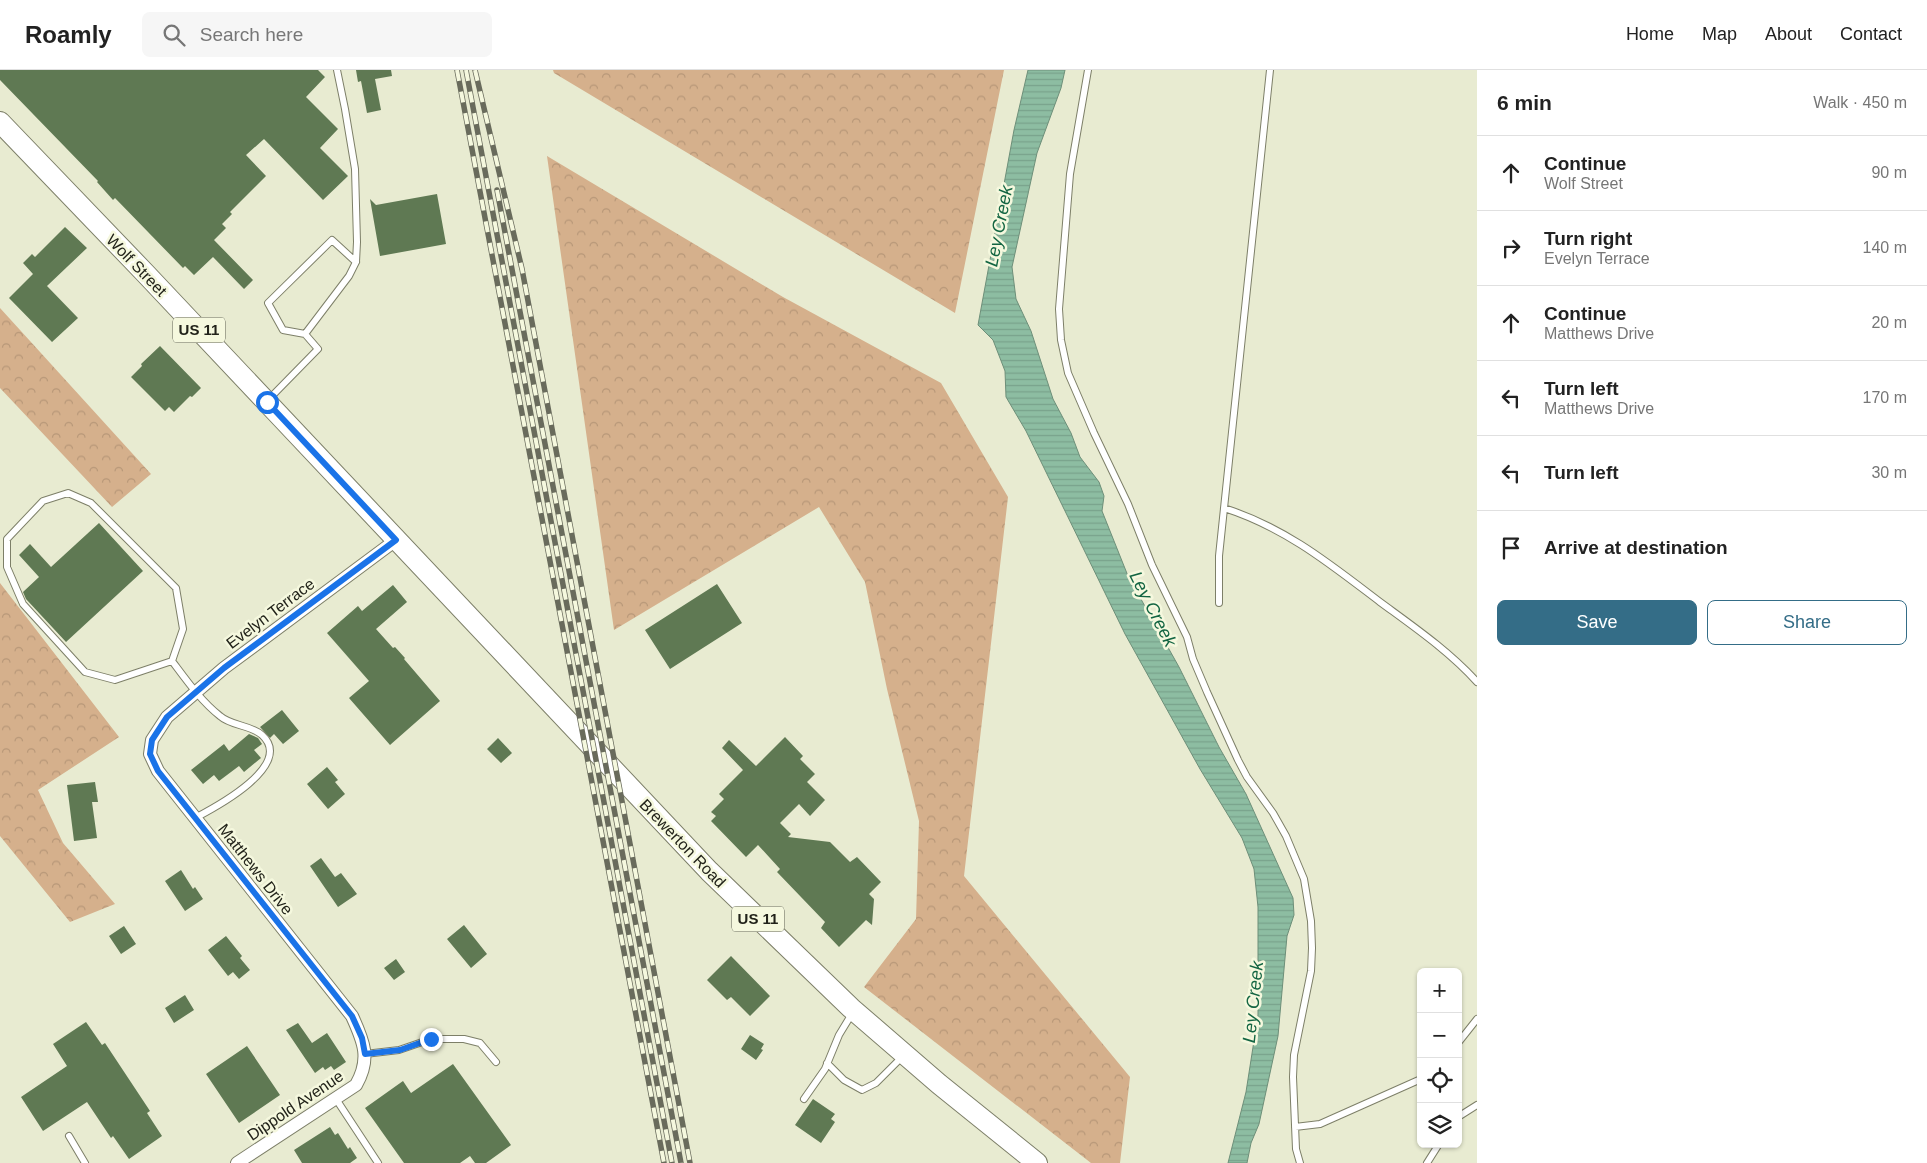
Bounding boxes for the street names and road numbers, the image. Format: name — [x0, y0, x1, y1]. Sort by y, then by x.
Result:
street label: Wolf Street — [103, 231, 171, 300]
road number: US 11 — [173, 318, 225, 342]
street label: Evelyn Terrace — [223, 575, 318, 652]
street label: Brewerton Road — [636, 796, 729, 891]
street label: Matthews Drive — [215, 821, 296, 918]
road number: US 11 — [732, 906, 784, 932]
street label: Dippold Avenue — [244, 1067, 346, 1144]

